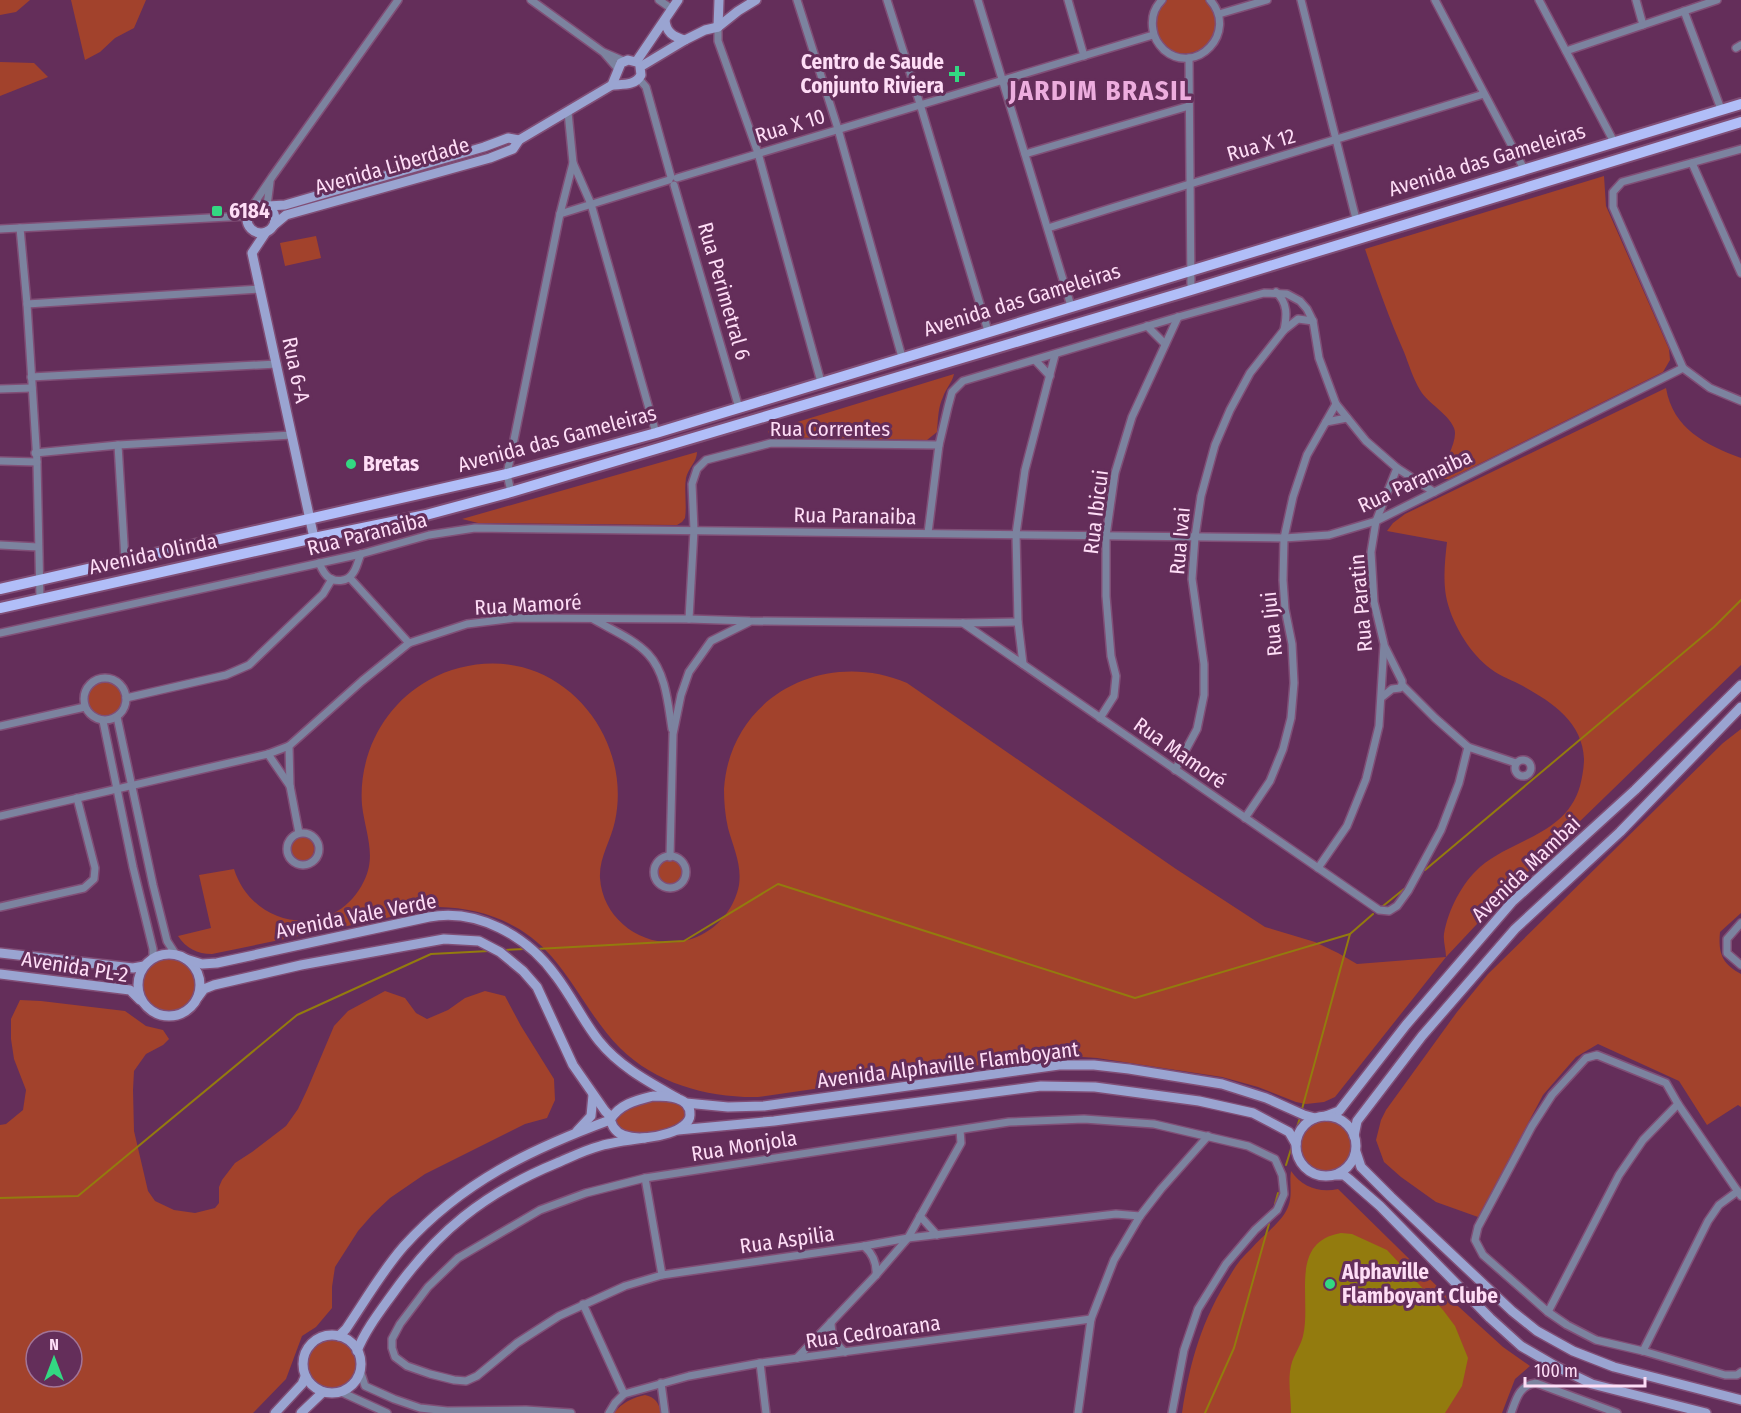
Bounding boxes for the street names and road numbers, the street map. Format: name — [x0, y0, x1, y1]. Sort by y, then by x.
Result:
street label: Rua X 10 — [752, 103, 828, 149]
street label: Avenida das Gameleiras — [1385, 118, 1589, 202]
street label: Rua X 12 — [1224, 123, 1298, 167]
street label: Avenida Liberdade — [312, 132, 472, 200]
street label: Rua Perimetral 6 — [692, 219, 756, 363]
street label: Avenida das Gameleiras — [920, 258, 1124, 342]
street label: Rua 6-A — [276, 335, 316, 405]
street label: Avenida das Gameleiras — [455, 400, 659, 478]
street label: Rua Correntes — [770, 416, 890, 442]
street label: Rua Paranaiba — [1354, 443, 1476, 519]
street label: Rua Ibicui — [1078, 468, 1114, 556]
street label: Rua Paranaiba — [793, 502, 917, 530]
street label: Rua Ivai — [1164, 506, 1196, 576]
street label: Rua Paranaiba — [304, 507, 430, 561]
street label: Avenida Olinda — [87, 528, 219, 580]
street label: Rua Paratin — [1344, 553, 1378, 653]
street label: Rua Mamoré — [474, 589, 582, 621]
street label: Rua Ijui — [1256, 590, 1288, 658]
street label: Rua Mamoré — [1129, 712, 1231, 794]
street label: Avenida Mambai — [1466, 811, 1586, 927]
street label: Avenida Vale Verde — [273, 888, 439, 944]
street label: Avenida PL-2 — [20, 946, 130, 988]
street label: Avenida Alphaville Flamboyant — [816, 1036, 1081, 1094]
street label: Rua Monjola — [689, 1125, 799, 1167]
street label: Rua Aspilia — [738, 1220, 836, 1260]
street label: Rua Cedroarana — [804, 1310, 942, 1354]

